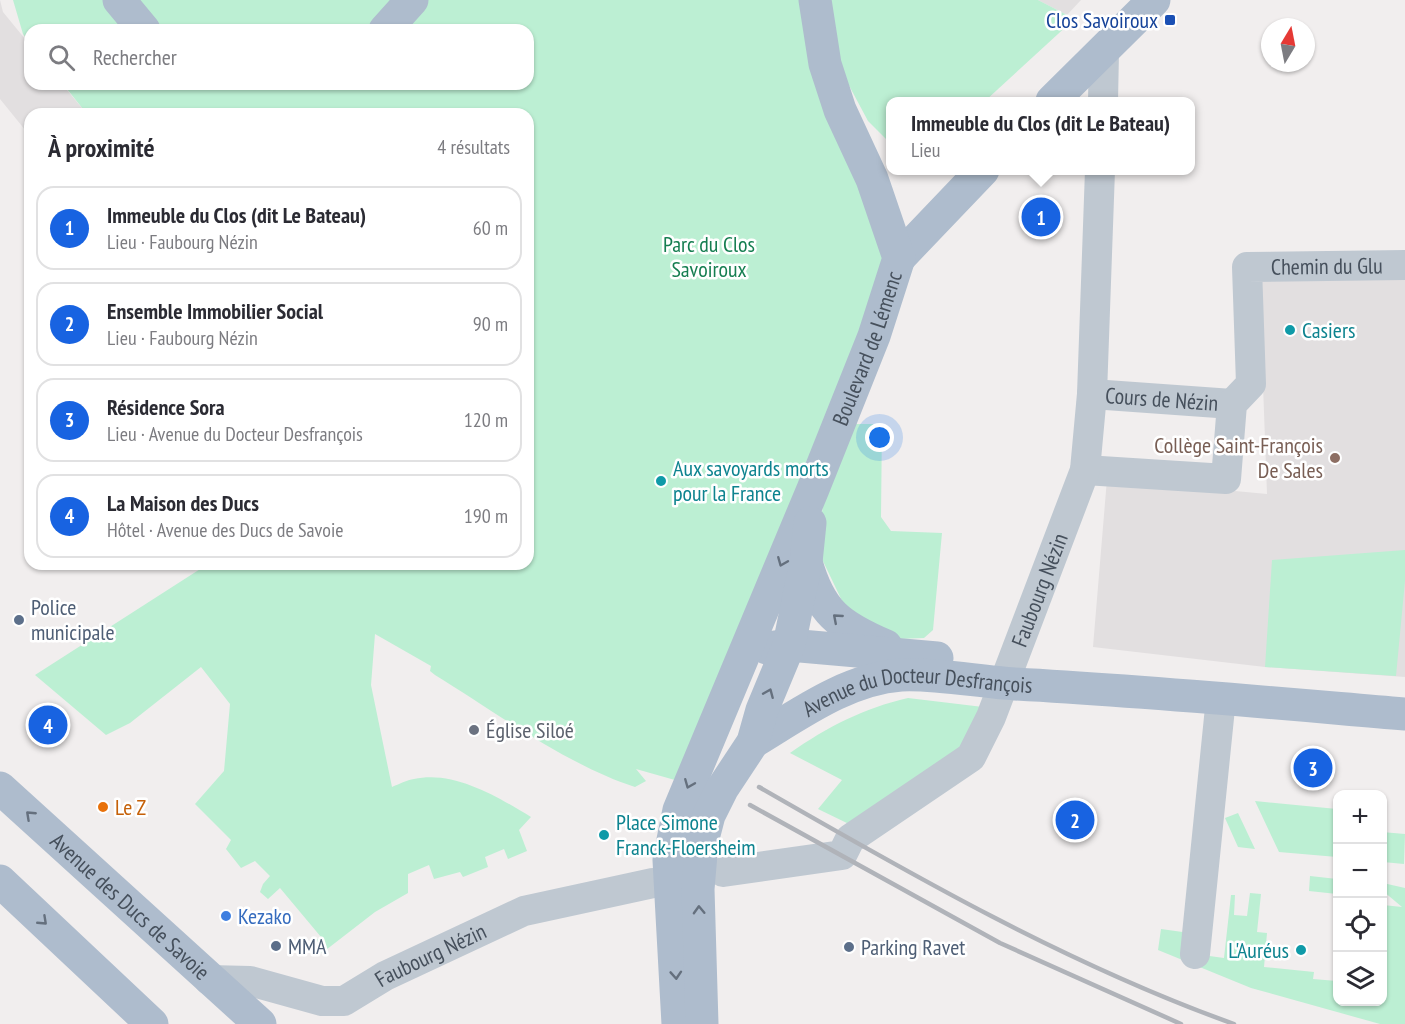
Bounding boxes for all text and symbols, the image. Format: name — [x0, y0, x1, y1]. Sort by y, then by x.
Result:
place label: Clos Savoiroux — [1046, 6, 1158, 34]
marker: Clos Savoiroux — [1163, 13, 1177, 27]
north arrow — [1261, 18, 1315, 72]
search box — [24, 24, 534, 90]
icon: search — [45, 41, 78, 74]
text: Rechercher — [93, 43, 177, 71]
popup — [886, 97, 1195, 175]
text: Immeuble du Clos (dit Le Bateau) — [911, 109, 1170, 137]
text: À proximité — [48, 131, 155, 164]
text: 4 résultats — [437, 134, 510, 160]
text: Lieu — [911, 137, 941, 163]
pin: 1 — [1022, 194, 1060, 240]
text: Immeuble du Clos (dit Le Bateau) — [107, 201, 366, 229]
text: 1 — [65, 215, 74, 241]
text: 60 m — [473, 215, 508, 241]
text: Lieu · Faubourg Nézin — [107, 229, 258, 255]
park label: Parc du Clos Savoiroux — [663, 230, 755, 283]
street label: Chemin du Glu — [1271, 251, 1383, 281]
street label: Boulevard de Lémenc — [826, 267, 908, 429]
text: Ensemble Immobilier Social — [107, 297, 323, 325]
text: 2 — [65, 311, 74, 337]
text: 90 m — [473, 311, 508, 337]
place label: Casiers — [1302, 316, 1355, 344]
marker: Casiers — [1283, 323, 1297, 337]
text: Lieu · Faubourg Nézin — [107, 325, 258, 351]
street label: Cours de Nézin — [1104, 381, 1219, 417]
text: Résidence Sora — [107, 393, 225, 421]
text: 3 — [65, 407, 74, 433]
text: 120 m — [464, 407, 508, 433]
text: Lieu · Avenue du Docteur Desfrançois — [107, 421, 363, 447]
your location — [865, 423, 894, 452]
place label: Collège Saint-François De Sales — [1154, 431, 1323, 484]
marker: Collège Saint-François De Sales — [1328, 451, 1342, 465]
place label: Aux savoyards morts pour la France — [673, 454, 829, 507]
marker: Aux savoyards morts pour la France — [654, 474, 668, 488]
text: La Maison des Ducs — [107, 489, 259, 517]
text: 4 — [65, 503, 74, 529]
text: 190 m — [464, 503, 508, 529]
text: Hôtel · Avenue des Ducs de Savoie — [107, 517, 344, 543]
street label: Faubourg Nézin — [1005, 529, 1074, 651]
one-way arrow — [777, 556, 789, 567]
place label: Police municipale — [31, 593, 115, 646]
marker: Police municipale — [12, 613, 26, 627]
one-way arrow — [833, 614, 844, 625]
street label: Avenue du Docteur Desfrançois — [797, 661, 1033, 723]
one-way arrow — [762, 688, 774, 699]
pin: 4 — [28, 702, 68, 748]
place label: Église Siloé — [486, 716, 574, 744]
marker: Église Siloé — [467, 723, 481, 737]
pin: 3 — [1294, 746, 1332, 790]
one-way arrow — [684, 777, 696, 788]
map controls — [1333, 790, 1387, 1006]
button: + — [1333, 790, 1387, 844]
place label: Le Z — [115, 793, 147, 821]
pin: 2 — [1056, 798, 1094, 842]
marker: Le Z — [96, 800, 110, 814]
place label: Place Simone Franck-Floersheim — [616, 808, 756, 861]
one-way arrow — [26, 811, 37, 822]
street label: Avenue des Ducs de Savoie — [45, 827, 216, 986]
marker: Place Simone Franck-Floersheim — [597, 828, 611, 842]
button: − — [1333, 844, 1387, 898]
button: locate — [1333, 898, 1387, 952]
place label: Kezako — [238, 902, 291, 930]
one-way arrow — [693, 905, 705, 914]
marker: Kezako — [219, 909, 233, 923]
one-way arrow — [36, 914, 46, 925]
street label: Faubourg Nézin — [370, 917, 491, 993]
place label: MMA — [288, 932, 327, 960]
place label: Parking Ravet — [861, 933, 965, 961]
place label: L'Auréus — [1228, 936, 1289, 964]
marker: MMA — [269, 939, 283, 953]
marker: Parking Ravet — [842, 940, 856, 954]
marker: L'Auréus — [1294, 943, 1308, 957]
button: layers — [1333, 952, 1387, 1006]
one-way arrow — [669, 971, 682, 980]

